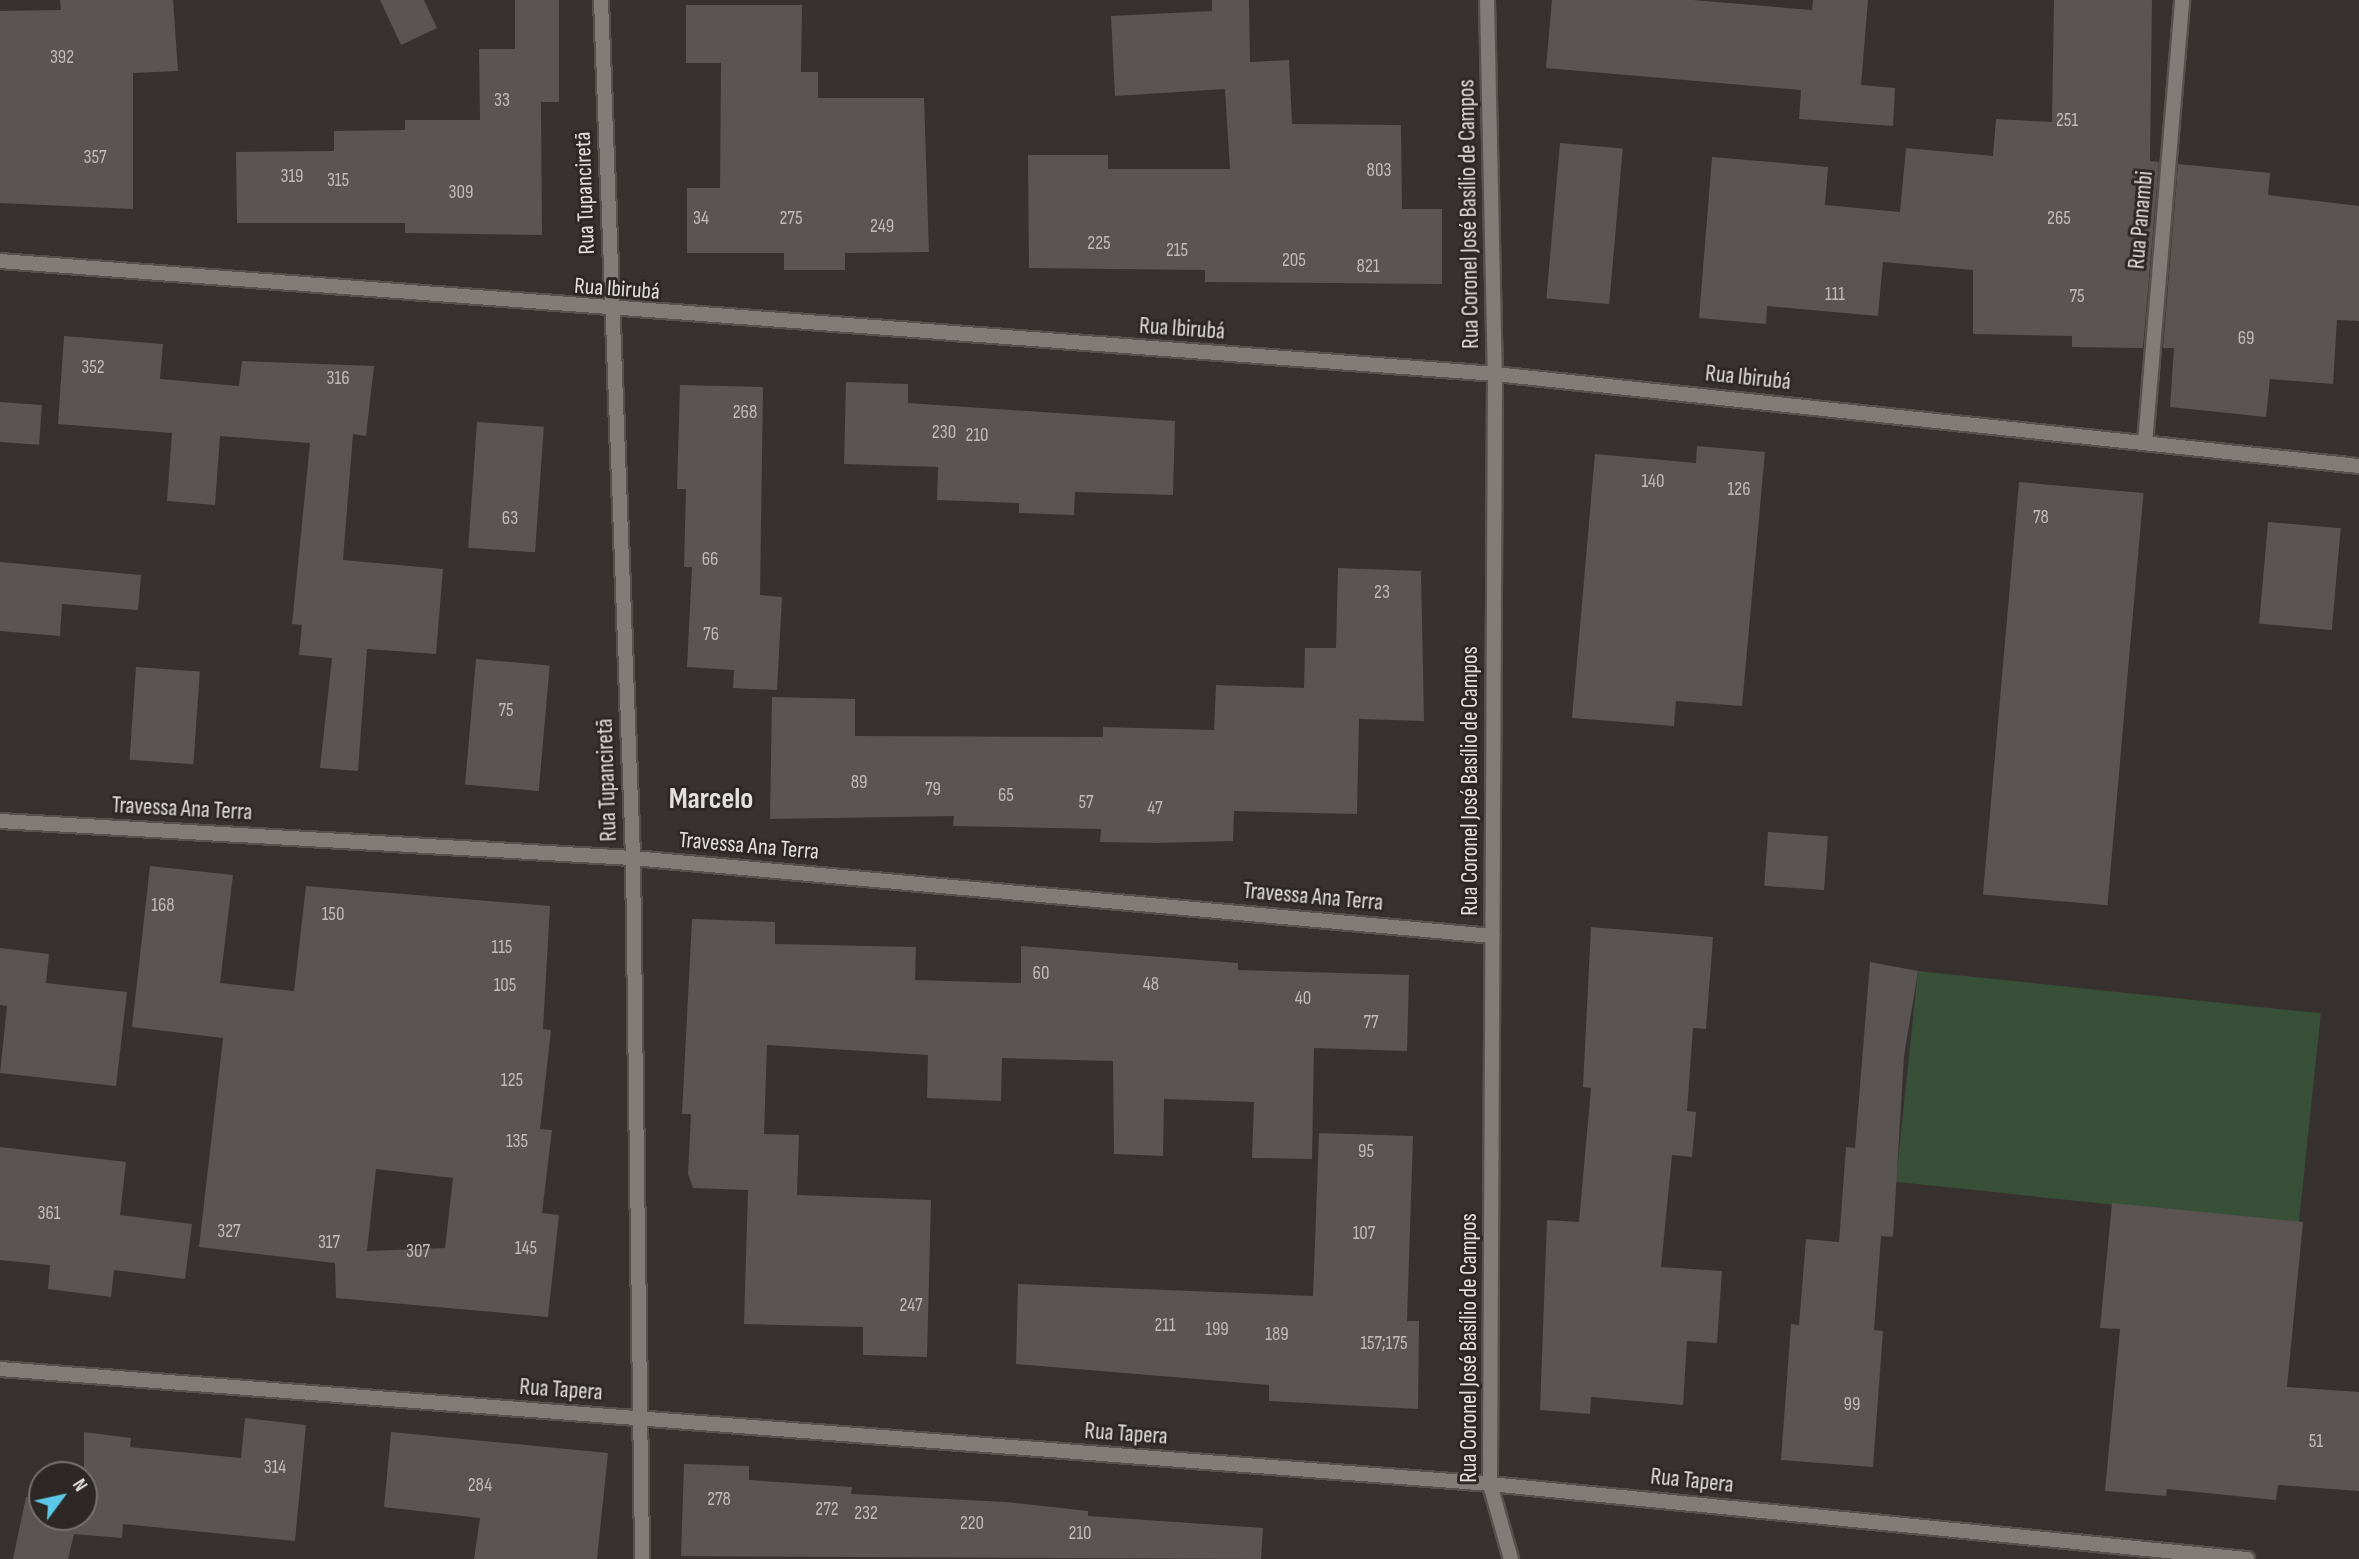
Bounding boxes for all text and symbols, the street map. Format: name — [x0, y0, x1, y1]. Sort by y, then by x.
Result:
house number: 392 — [50, 47, 74, 69]
street label: Rua Coronel José Basílio de Campos — [1453, 79, 1485, 349]
house number: 33 — [494, 90, 510, 112]
house number: 251 — [2056, 110, 2078, 132]
street label: Rua Tupanciretã — [569, 131, 601, 255]
house number: 357 — [83, 147, 107, 169]
house number: 803 — [1367, 160, 1391, 182]
house number: 319 — [280, 166, 304, 188]
house number: 315 — [327, 170, 349, 192]
street label: Rua Panambi — [2123, 170, 2159, 270]
house number: 309 — [449, 182, 473, 204]
house number: 34 — [693, 208, 709, 230]
house number: 275 — [779, 208, 803, 230]
house number: 265 — [2047, 208, 2071, 230]
house number: 249 — [870, 216, 894, 238]
house number: 225 — [1087, 233, 1111, 255]
house number: 215 — [1166, 240, 1188, 262]
house number: 205 — [1282, 250, 1306, 272]
house number: 821 — [1356, 256, 1380, 278]
street label: Rua Ibirubá — [573, 272, 661, 306]
house number: 111 — [1825, 284, 1845, 306]
house number: 75 — [2069, 286, 2085, 308]
street label: Rua Ibirubá — [1138, 312, 1226, 346]
house number: 69 — [2238, 328, 2254, 350]
house number: 352 — [81, 357, 105, 379]
street label: Rua Ibirubá — [1704, 360, 1792, 396]
house number: 316 — [327, 368, 349, 390]
house number: 268 — [733, 402, 757, 424]
house number: 230 — [932, 422, 956, 444]
house number: 210 — [965, 425, 989, 447]
house number: 140 — [1641, 471, 1665, 493]
house number: 126 — [1727, 479, 1751, 501]
house number: 78 — [2033, 507, 2049, 529]
house number: 63 — [502, 508, 518, 530]
house number: 66 — [702, 549, 718, 571]
house number: 23 — [1374, 582, 1390, 604]
house number: 76 — [703, 624, 719, 646]
street label: Rua Coronel José Basílio de Campos — [1456, 646, 1484, 916]
house number: 75 — [498, 700, 514, 722]
street label: Rua Tupanciretã — [591, 718, 623, 842]
house number: 89 — [851, 772, 867, 794]
house number: 79 — [925, 779, 941, 801]
district label: Marcelo — [669, 781, 753, 817]
house number: 65 — [998, 785, 1014, 807]
street label: Travessa Ana Terra — [111, 792, 253, 826]
house number: 57 — [1078, 792, 1094, 814]
house number: 47 — [1147, 798, 1163, 820]
street label: Travessa Ana Terra — [678, 826, 820, 866]
street label: Travessa Ana Terra — [1242, 877, 1384, 917]
house number: 168 — [151, 895, 175, 917]
house number: 150 — [322, 904, 344, 926]
house number: 115 — [492, 937, 512, 959]
house number: 60 — [1033, 963, 1049, 985]
house number: 48 — [1143, 974, 1159, 996]
house number: 105 — [494, 975, 516, 997]
house number: 40 — [1295, 988, 1311, 1010]
house number: 77 — [1363, 1012, 1379, 1034]
house number: 125 — [501, 1070, 523, 1092]
house number: 135 — [506, 1131, 528, 1153]
house number: 95 — [1358, 1141, 1374, 1163]
house number: 361 — [38, 1203, 60, 1225]
street label: Rua Coronel José Basílio de Campos — [1455, 1213, 1483, 1483]
house number: 327 — [217, 1221, 241, 1243]
house number: 107 — [1353, 1223, 1375, 1245]
house number: 317 — [318, 1232, 340, 1254]
house number: 145 — [515, 1238, 537, 1260]
house number: 307 — [406, 1241, 430, 1263]
house number: 247 — [899, 1295, 923, 1317]
house number: 211 — [1154, 1315, 1176, 1337]
house number: 199 — [1205, 1319, 1229, 1341]
house number: 189 — [1265, 1324, 1289, 1346]
house number: 157;175 — [1360, 1333, 1408, 1355]
street label: Rua Tapera — [518, 1373, 604, 1407]
house number: 99 — [1844, 1394, 1860, 1416]
street label: Rua Tapera — [1083, 1417, 1169, 1451]
house number: 51 — [2309, 1431, 2323, 1453]
house number: 314 — [264, 1457, 286, 1479]
north arrow — [28, 1461, 98, 1531]
street label: Rua Tapera — [1649, 1463, 1735, 1499]
text: N — [67, 1475, 92, 1496]
house number: 284 — [468, 1475, 492, 1497]
house number: 278 — [707, 1489, 731, 1511]
house number: 272 — [815, 1499, 839, 1521]
house number: 232 — [854, 1503, 878, 1525]
house number: 220 — [960, 1513, 984, 1535]
house number: 210 — [1068, 1523, 1092, 1545]

